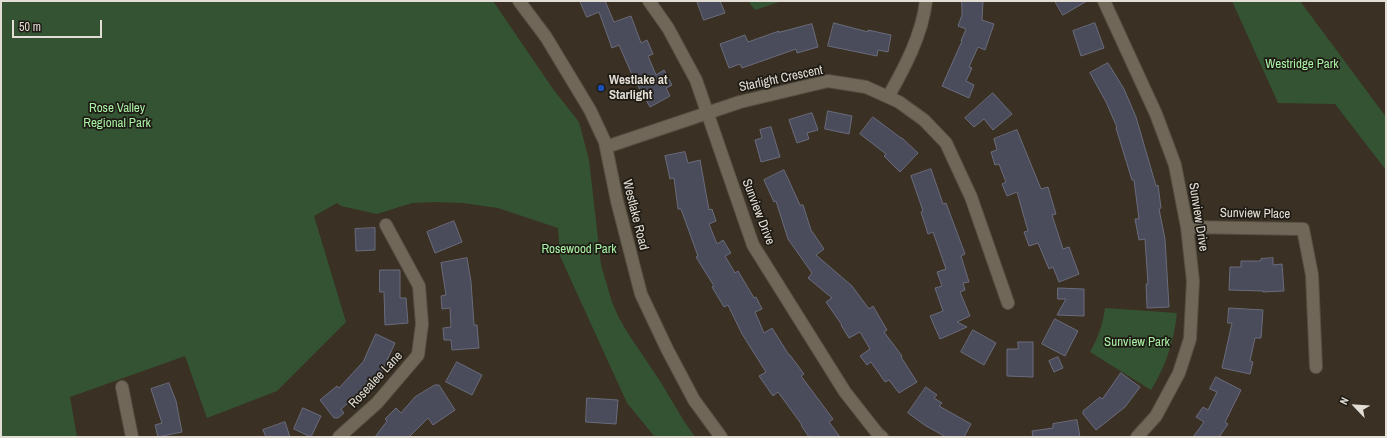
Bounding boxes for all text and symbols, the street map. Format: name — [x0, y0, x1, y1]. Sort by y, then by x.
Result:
scale bar — [14, 12, 104, 38]
text: 50 m — [19, 19, 41, 35]
park label: Westridge Park — [1265, 57, 1339, 73]
street label: Starlight Crescent — [738, 63, 824, 95]
place label: Westlake at Starlight — [609, 73, 667, 104]
marker: Westlake at Starlight — [596, 83, 606, 93]
park label: Rose Valley Regional Park — [83, 101, 151, 132]
street label: Sunview Drive — [738, 177, 778, 247]
street label: Westlake Road — [619, 178, 651, 252]
street label: Sunview Drive — [1185, 182, 1211, 252]
street label: Sunview Place — [1220, 206, 1290, 222]
park label: Rosewood Park — [541, 242, 617, 258]
park label: Sunview Park — [1104, 335, 1170, 351]
street label: Rosealee Lane — [346, 348, 406, 412]
north arrow — [1335, 386, 1375, 426]
text: N — [1336, 395, 1352, 407]

